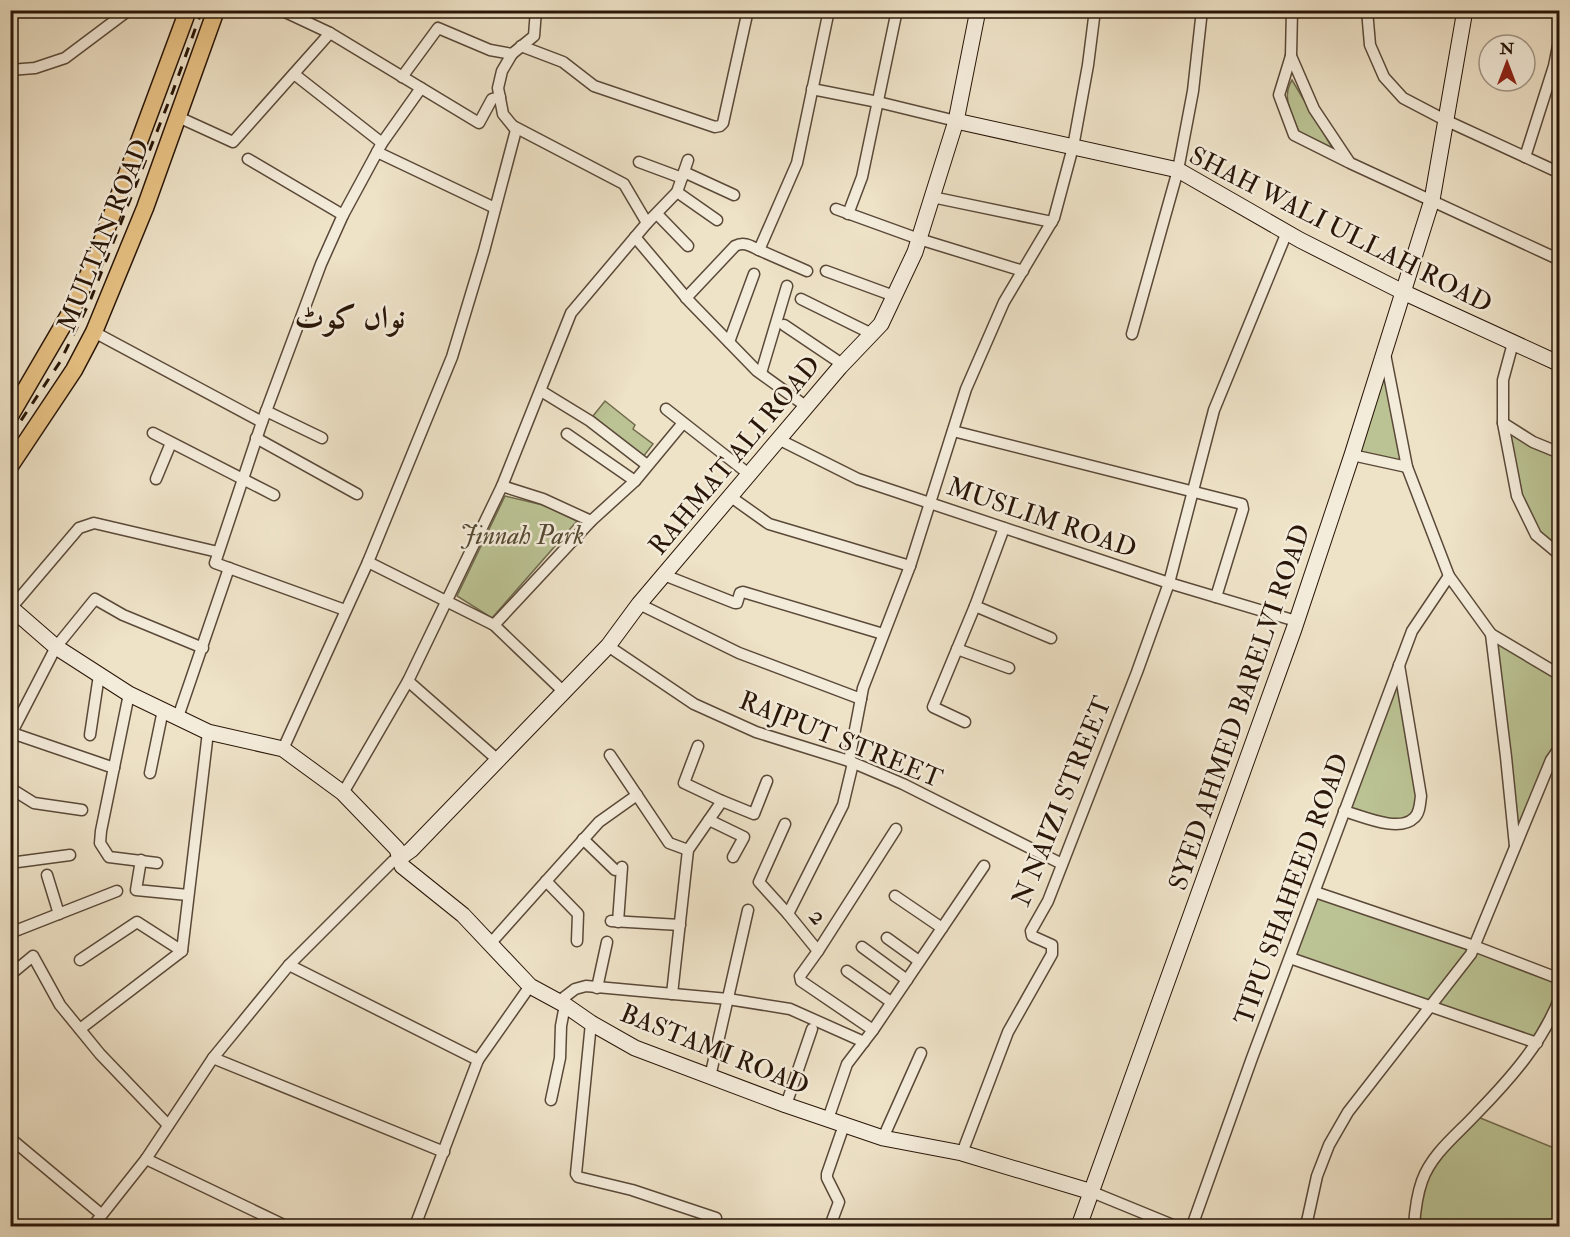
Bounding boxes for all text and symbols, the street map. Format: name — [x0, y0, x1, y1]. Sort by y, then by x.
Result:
north arrow — [1477, 33, 1537, 93]
text: N — [1499, 39, 1515, 59]
street label: MULTAN ROAD — [51, 135, 157, 336]
street label: SHAH WALI ULLAH ROAD — [1184, 140, 1497, 320]
district label: نواں کوٹ — [295, 298, 405, 338]
street label: RAHMAT ALI ROAD — [642, 350, 827, 562]
street label: MUSLIM ROAD — [943, 471, 1140, 565]
park label: Jinnah Park — [460, 520, 584, 552]
street label: SYED AHMED BARELVI ROAD — [1162, 520, 1318, 895]
street label: RAJPUT STREET — [734, 685, 947, 795]
street label: N NAIZI STREET — [1005, 692, 1119, 911]
street label: TIPU SHAHEED ROAD — [1228, 749, 1356, 1029]
street label: 2 — [802, 902, 835, 932]
street label: BASTAMI ROAD — [616, 997, 814, 1102]

